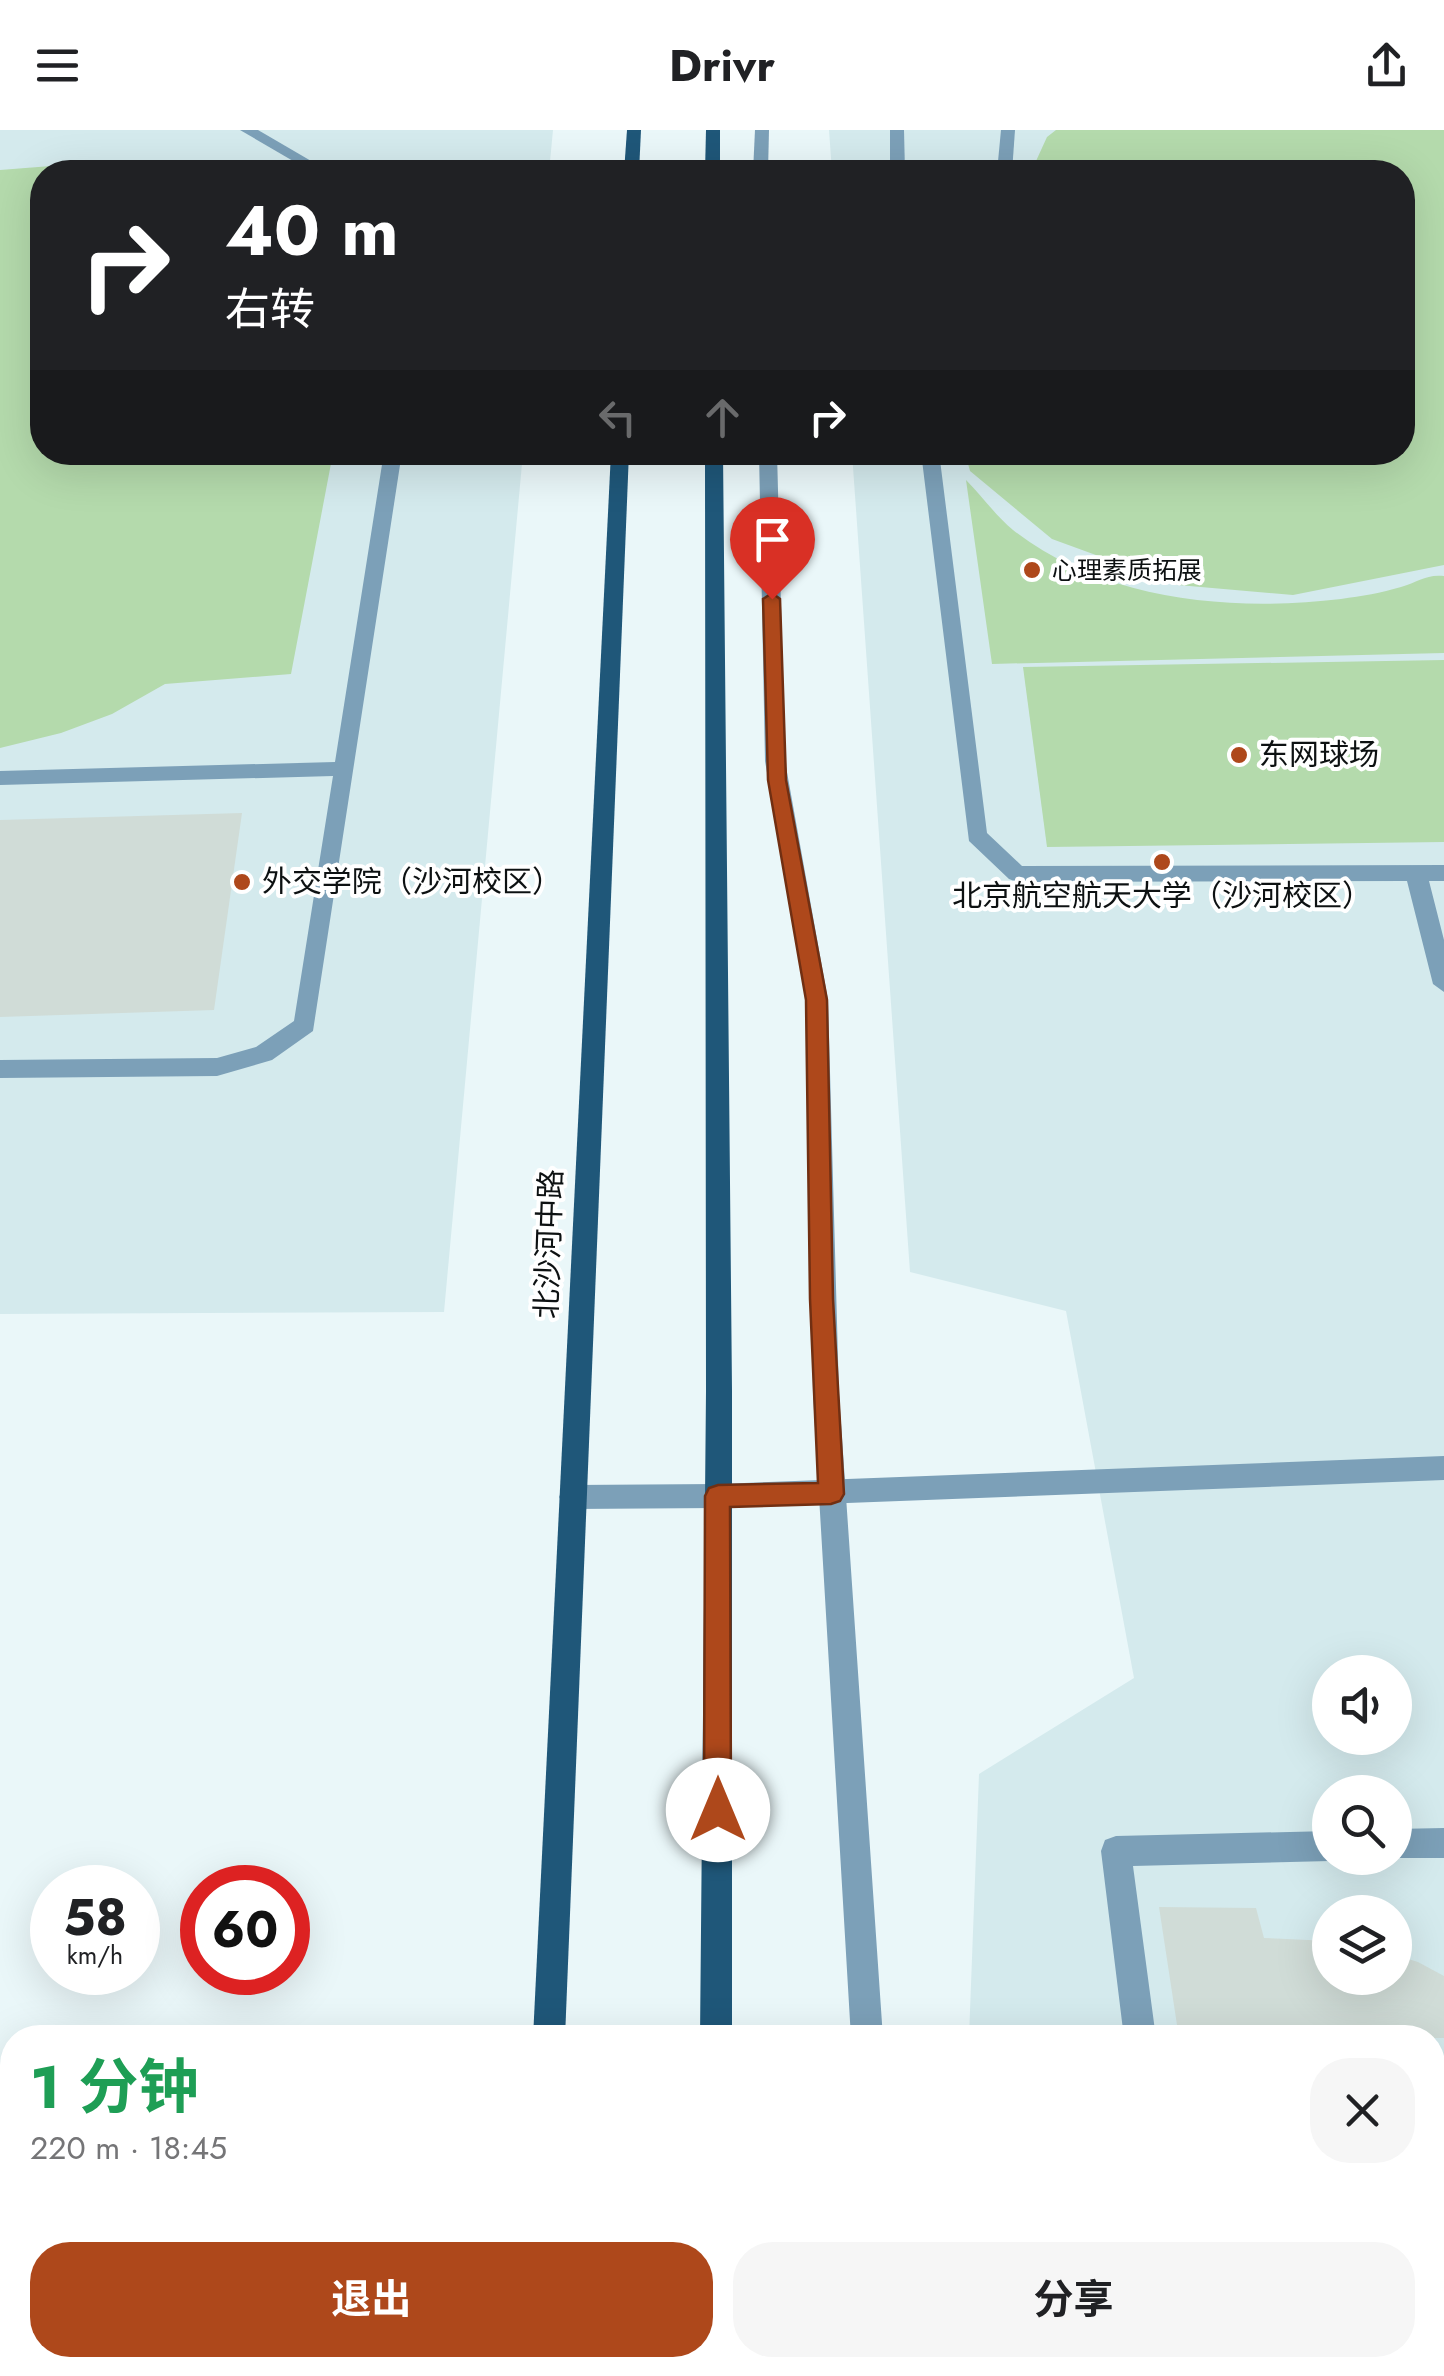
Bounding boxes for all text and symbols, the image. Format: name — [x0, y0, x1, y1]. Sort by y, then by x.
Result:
text: Drivr — [669, 33, 775, 98]
icon: menu — [30, 38, 85, 93]
icon: share — [1359, 38, 1414, 93]
text: 40 m — [225, 180, 399, 281]
icon: right — [60, 200, 190, 330]
text: 右转 — [225, 277, 315, 342]
icon: left — [590, 390, 645, 445]
icon: ahead — [695, 390, 750, 445]
icon: right — [800, 390, 855, 445]
pin — [730, 497, 815, 600]
icon: arrive — [745, 512, 800, 567]
place label: 心理素质拓展 — [1052, 552, 1202, 588]
marker: 心理素质拓展 — [1021, 559, 1043, 581]
place label: 东网球场 — [1259, 733, 1379, 776]
marker: 东网球场 — [1228, 744, 1250, 766]
marker: 北京航空航天大学（沙河校区） — [1151, 851, 1173, 873]
place label: 外交学院（沙河校区） — [262, 860, 562, 903]
marker: 外交学院（沙河校区） — [231, 871, 253, 893]
place label: 北京航空航天大学（沙河校区） — [952, 874, 1372, 917]
street label: 北沙河中路 — [524, 1168, 573, 1320]
map controls — [1312, 1655, 1412, 1995]
button: sound — [1312, 1655, 1412, 1755]
position arrow — [666, 1758, 770, 1862]
button: search — [1312, 1775, 1412, 1875]
speed limit sign: 60 — [180, 1865, 310, 1995]
text: 58 — [63, 1881, 127, 1954]
button: layers — [1312, 1895, 1412, 1995]
text: km/h — [67, 1937, 123, 1973]
text: 1 分钟 — [30, 2044, 199, 2131]
button: close — [1310, 2058, 1415, 2163]
text: 220 m · 18:45 — [30, 2125, 227, 2171]
button: 退出 — [30, 2242, 713, 2357]
button: 分享 — [733, 2242, 1415, 2357]

